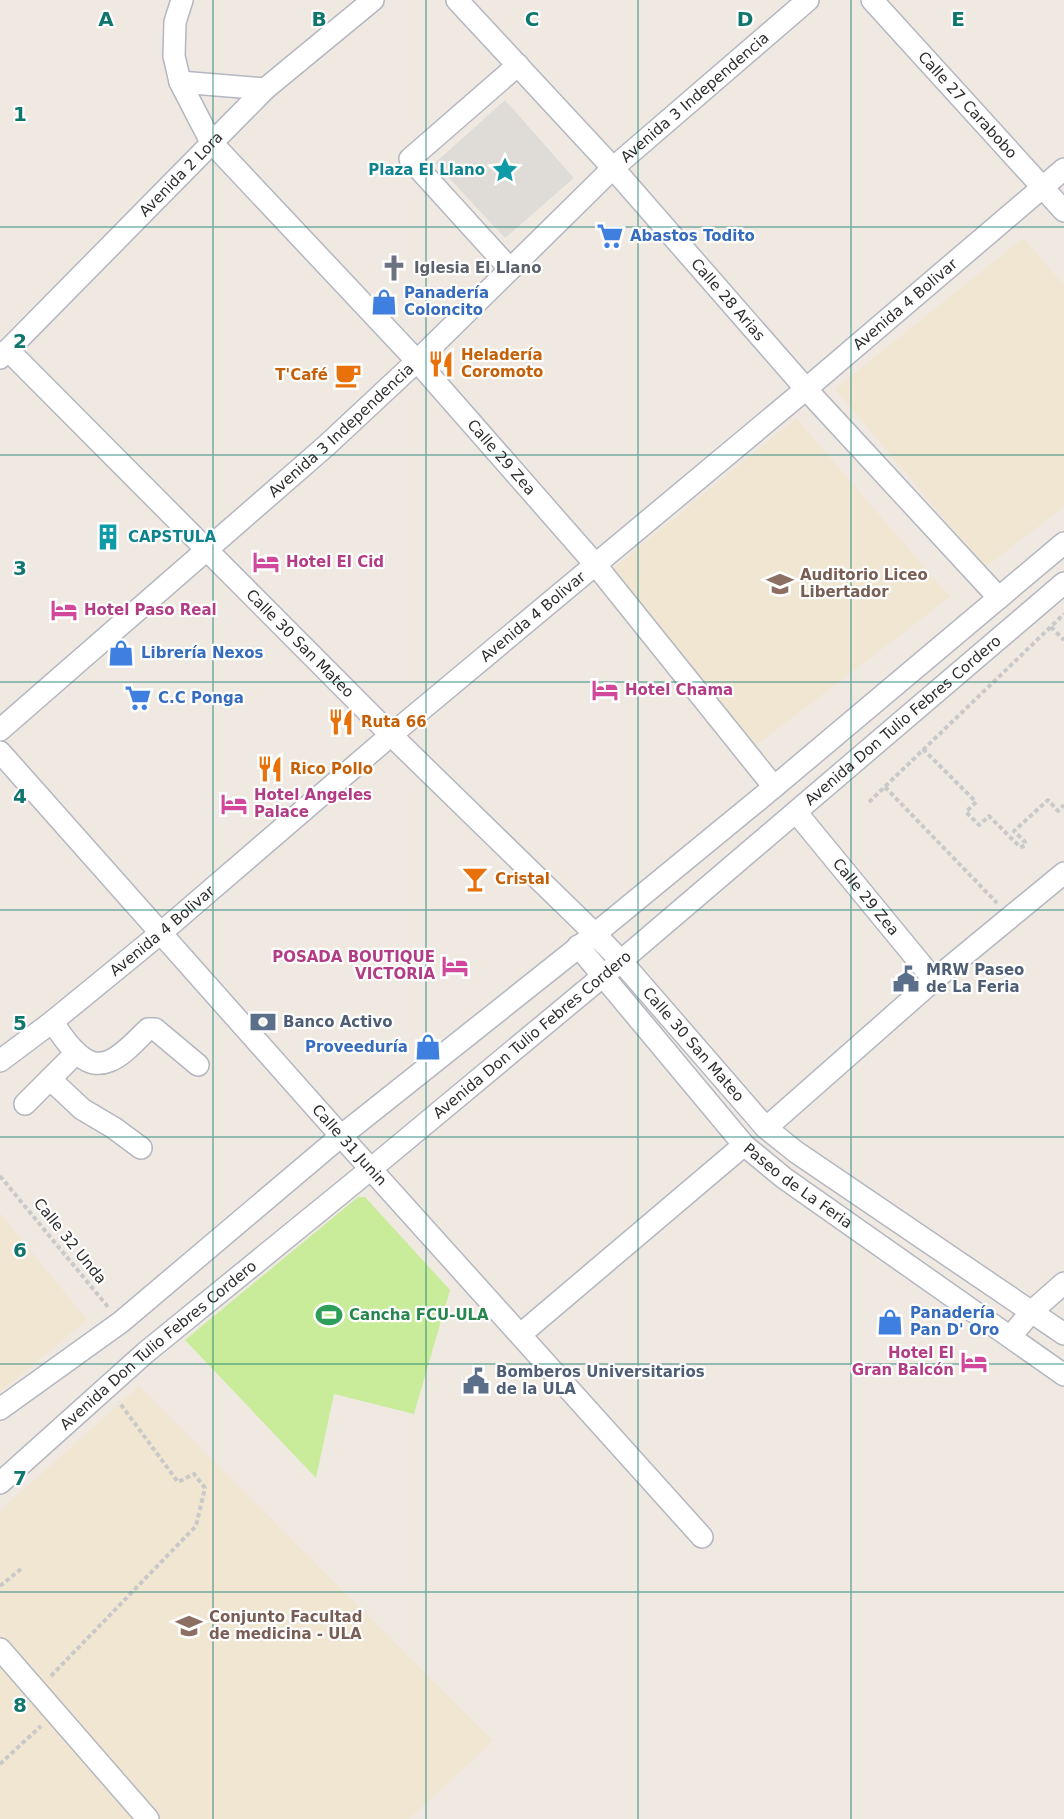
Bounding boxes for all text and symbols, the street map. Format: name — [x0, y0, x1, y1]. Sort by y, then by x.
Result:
text: A — [98, 7, 114, 31]
text: B — [311, 7, 327, 31]
text: C — [525, 7, 539, 31]
text: D — [737, 7, 753, 31]
text: E — [951, 7, 965, 31]
street label: Avenida 3 Independencia — [617, 29, 773, 166]
street label: Calle 27 Carabobo — [914, 48, 1021, 162]
text: 1 — [13, 102, 27, 126]
street label: Avenida 2 Lora — [135, 128, 227, 220]
place icon: Plaza El Llano — [490, 155, 520, 185]
place label: Plaza El Llano — [368, 161, 485, 179]
supermarket icon: Abastos Todito — [595, 221, 625, 251]
place label: Abastos Todito — [630, 227, 755, 245]
church icon: Iglesia El Llano — [379, 253, 409, 283]
street label: Avenida 4 Bolivar — [850, 254, 962, 354]
street label: Calle 28 Arias — [687, 255, 769, 345]
place label: Iglesia El Llano — [414, 259, 541, 277]
place label: Panadería Coloncito — [404, 284, 489, 319]
shop icon: Panadería Coloncito — [369, 287, 399, 317]
text: 2 — [13, 329, 27, 353]
place label: Heladería Coromoto — [461, 346, 543, 381]
restaurant icon: Heladería Coromoto — [426, 349, 456, 379]
street label: Avenida 3 Independencia — [265, 360, 417, 501]
cafe icon: T'Café — [333, 360, 363, 390]
place label: T'Café — [275, 366, 328, 384]
street label: Calle 29 Zea — [463, 416, 539, 499]
building icon: CAPSTULA — [93, 522, 123, 552]
place label: CAPSTULA — [128, 528, 216, 546]
hotel icon: Hotel El Cid — [251, 547, 281, 577]
place label: Hotel El Cid — [286, 553, 384, 571]
text: 3 — [13, 556, 27, 580]
place label: Auditorio Liceo Libertador — [800, 566, 928, 601]
street label: Avenida 4 Bolivar — [477, 567, 590, 666]
school or university icon: Auditorio Liceo Libertador — [765, 569, 795, 599]
street label: Calle 30 San Mateo — [242, 586, 358, 701]
hotel icon: Hotel Paso Real — [49, 595, 79, 625]
place label: Hotel Paso Real — [84, 601, 217, 619]
street label: Avenida Don Tulio Febres Cordero — [801, 632, 1005, 809]
shop icon: Librería Nexos — [106, 638, 136, 668]
place label: Librería Nexos — [141, 644, 264, 662]
hotel icon: Hotel Chama — [590, 675, 620, 705]
place label: Hotel Chama — [625, 681, 733, 699]
supermarket icon: C.C Ponga — [123, 683, 153, 713]
place label: C.C Ponga — [158, 689, 244, 707]
restaurant icon: Ruta 66 — [326, 707, 356, 737]
place label: Ruta 66 — [361, 713, 427, 731]
restaurant icon: Rico Pollo — [255, 754, 285, 784]
place label: Rico Pollo — [290, 760, 373, 778]
text: 4 — [13, 784, 27, 808]
place label: Hotel Angeles Palace — [254, 786, 372, 821]
hotel icon: Hotel Angeles Palace — [219, 789, 249, 819]
street label: Calle 29 Zea — [829, 855, 903, 939]
bar icon: Cristal — [460, 864, 490, 894]
place label: Cristal — [495, 870, 550, 888]
street label: Avenida 4 Bolivar — [106, 881, 219, 980]
street label: Avenida Don Tulio Febres Cordero — [430, 947, 635, 1122]
place label: POSADA BOUTIQUE VICTORIA — [272, 948, 435, 983]
hotel icon: POSADA BOUTIQUE VICTORIA — [440, 951, 470, 981]
place label: MRW Paseo de La Feria — [926, 961, 1024, 996]
public building icon: MRW Paseo de La Feria — [891, 964, 921, 994]
street label: Calle 30 San Mateo — [639, 984, 748, 1105]
bank icon: Banco Activo — [248, 1007, 278, 1037]
text: 5 — [13, 1011, 27, 1035]
place label: Banco Activo — [283, 1013, 393, 1031]
shop icon: Proveeduría — [413, 1032, 443, 1062]
place label: Proveeduría — [305, 1038, 408, 1056]
street label: Calle 31 Junin — [308, 1101, 390, 1190]
street label: Paseo de La Feria — [740, 1140, 856, 1232]
street label: Calle 32 Unda — [30, 1195, 110, 1287]
text: 6 — [13, 1238, 27, 1262]
street label: Avenida Don Tulio Febres Cordero — [56, 1257, 260, 1434]
sports icon: Cancha FCU-ULA — [314, 1300, 344, 1330]
place label: Panadería Pan D' Oro — [910, 1304, 999, 1339]
place label: Cancha FCU-ULA — [349, 1306, 489, 1324]
shop icon: Panadería Pan D' Oro — [875, 1307, 905, 1337]
place label: Hotel El Gran Balcón — [852, 1344, 954, 1379]
hotel icon: Hotel El Gran Balcón — [959, 1347, 989, 1377]
place label: Bomberos Universitarios de la ULA — [496, 1363, 705, 1398]
public building icon: Bomberos Universitarios de la ULA — [461, 1366, 491, 1396]
text: 7 — [13, 1466, 27, 1490]
place label: Conjunto Facultad de medicina - ULA — [209, 1608, 362, 1643]
school or university icon: Conjunto Facultad de medicina - ULA — [174, 1611, 204, 1641]
text: 8 — [13, 1693, 27, 1717]

